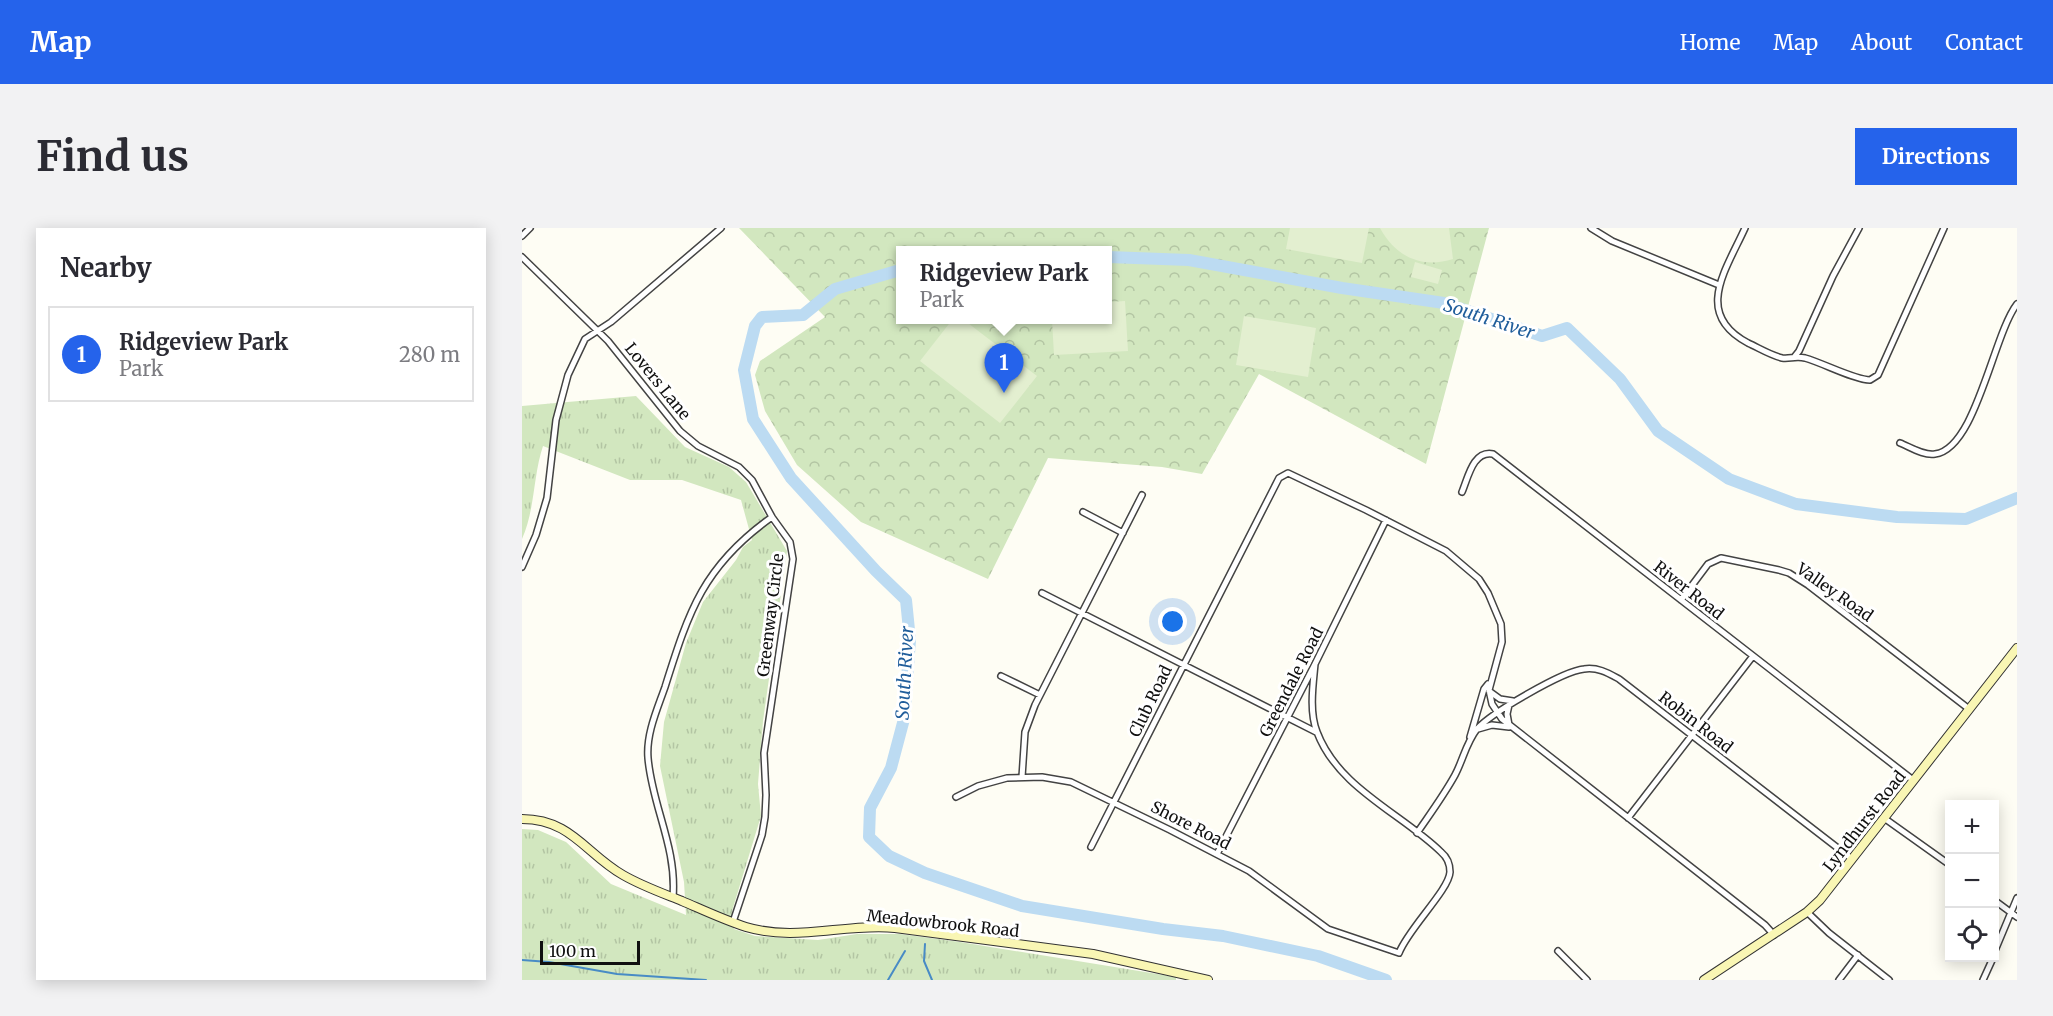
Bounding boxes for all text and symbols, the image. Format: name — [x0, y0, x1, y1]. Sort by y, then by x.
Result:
text: Map — [30, 24, 92, 60]
text: Home — [1680, 29, 1740, 56]
text: Map — [1773, 29, 1818, 56]
text: About — [1851, 29, 1912, 56]
text: Contact — [1945, 29, 2023, 56]
button: Directions — [1855, 128, 2017, 185]
text: Find us — [36, 130, 189, 182]
popup — [896, 246, 1112, 324]
text: Nearby — [60, 251, 152, 284]
text: Ridgeview Park — [919, 259, 1089, 287]
text: Park — [919, 287, 964, 312]
water label: South River — [1441, 293, 1538, 344]
text: Ridgeview Park — [119, 328, 288, 356]
street label: Lovers Lane — [621, 338, 695, 424]
text: 1 — [77, 342, 86, 367]
text: 280 m — [399, 342, 460, 367]
pin: 1 — [984, 344, 1024, 393]
text: Park — [119, 356, 163, 381]
street label: Greenway Circle — [753, 552, 787, 678]
street label: River Road — [1650, 557, 1728, 624]
street label: Valley Road — [1792, 558, 1877, 626]
your location — [1158, 607, 1187, 636]
street label: Greendale Road — [1255, 624, 1327, 740]
water label: South River — [891, 625, 918, 720]
street label: Club Road — [1124, 662, 1176, 740]
street label: Robin Road — [1655, 687, 1737, 757]
street label: Lyndhurst Road — [1818, 766, 1910, 875]
street label: Shore Road — [1148, 796, 1235, 854]
map controls — [1945, 800, 1999, 962]
button: + — [1945, 800, 1999, 854]
button: − — [1945, 854, 1999, 908]
street label: Meadowbrook Road — [866, 905, 1021, 941]
button: locate — [1945, 908, 1999, 962]
scale bar — [540, 938, 640, 966]
text: 100 m — [549, 941, 596, 961]

